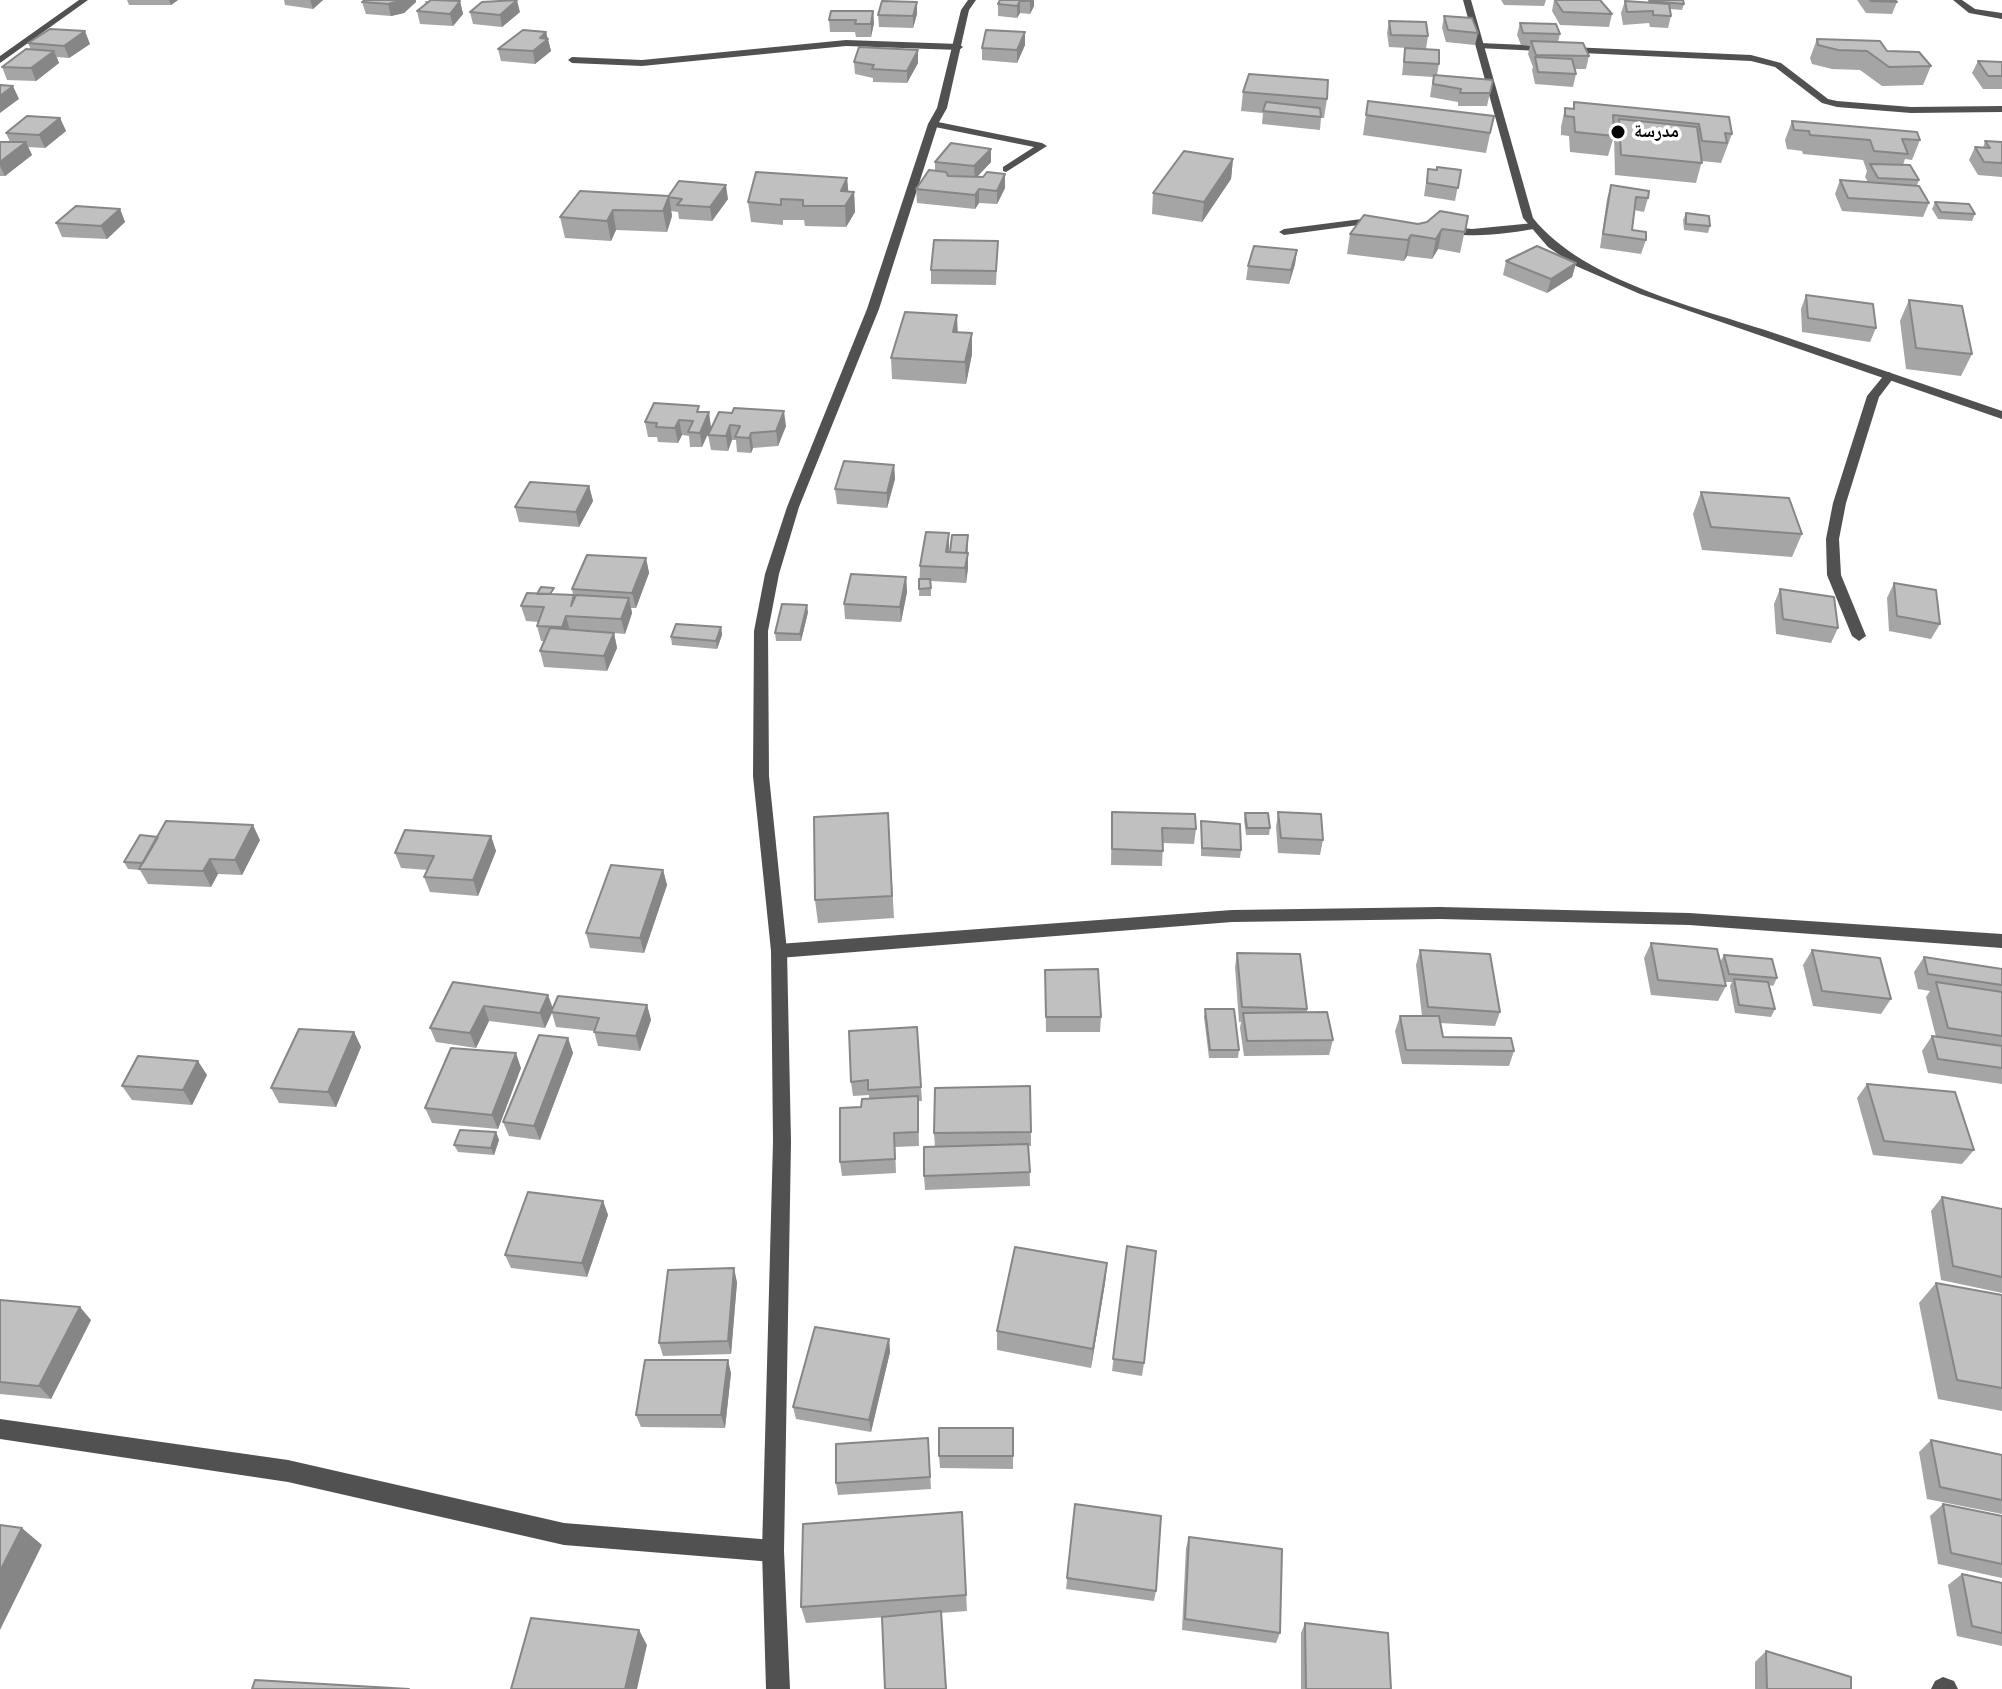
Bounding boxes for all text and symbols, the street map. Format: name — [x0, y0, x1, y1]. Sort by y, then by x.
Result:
place label: مدرسة — [1634, 121, 1679, 143]
marker: مدرسة — [1609, 123, 1627, 141]

